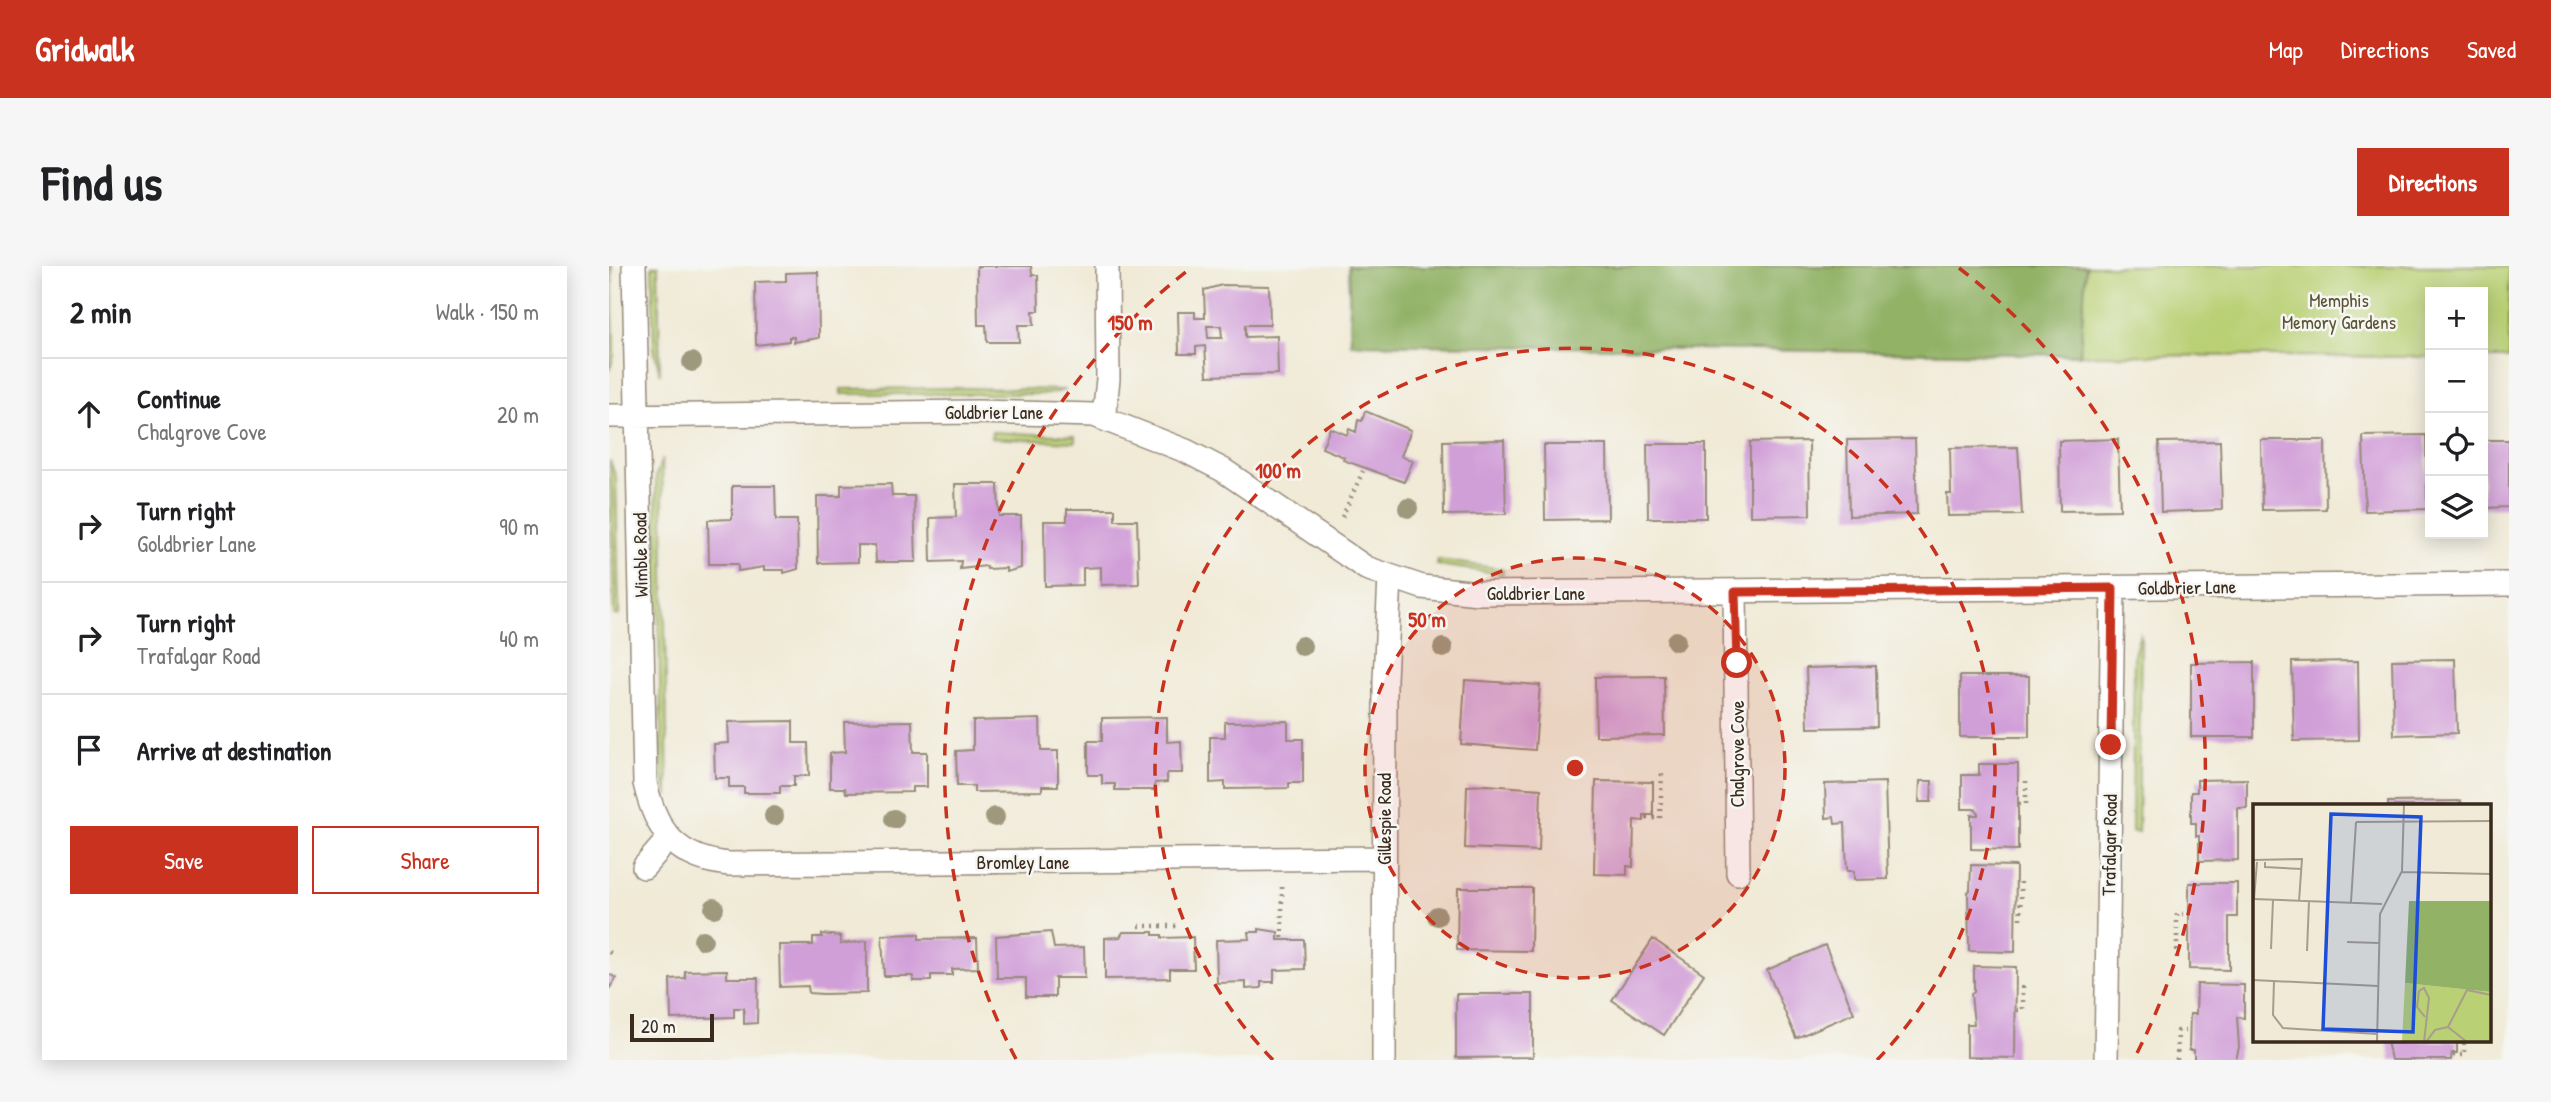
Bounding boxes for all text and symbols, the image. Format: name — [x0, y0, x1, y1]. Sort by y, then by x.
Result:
text: Gridwalk — [35, 27, 135, 71]
text: Map — [2269, 33, 2303, 65]
text: Directions — [2341, 33, 2429, 65]
text: Saved — [2467, 33, 2516, 65]
button: Directions — [2357, 148, 2509, 216]
text: Find us — [42, 149, 162, 215]
park label: Memphis Memory Gardens — [2282, 287, 2396, 335]
map controls — [2425, 287, 2488, 539]
button: + — [2425, 287, 2488, 350]
text: 2 min — [70, 292, 132, 332]
text: Walk · 150 m — [436, 296, 539, 327]
text: 150 m — [1107, 308, 1153, 337]
button: − — [2425, 350, 2488, 413]
text: Continue — [137, 381, 221, 416]
icon: ahead — [70, 395, 108, 433]
text: 20 m — [497, 399, 539, 430]
street label: Goldbrier Lane — [945, 399, 1044, 425]
button: locate — [2425, 413, 2488, 476]
text: Chalgrove Cove — [137, 416, 267, 447]
text: 100 m — [1255, 456, 1301, 485]
button: layers — [2425, 476, 2488, 539]
text: Turn right — [137, 493, 235, 528]
icon: right — [70, 507, 108, 545]
text: 90 m — [499, 511, 539, 542]
street label: Wimble Road — [626, 512, 654, 598]
text: Goldbrier Lane — [137, 528, 256, 559]
street label: Goldbrier Lane — [2137, 573, 2237, 601]
street label: Goldbrier Lane — [1487, 580, 1586, 606]
text: Turn right — [137, 605, 235, 640]
text: 50 m — [1408, 605, 1446, 634]
icon: right — [70, 619, 108, 657]
text: 40 m — [499, 623, 539, 654]
text: Trafalgar Road — [137, 640, 260, 671]
route start — [1721, 647, 1752, 678]
street label: Chalgrove Cove — [1724, 700, 1750, 808]
route end — [2095, 729, 2126, 760]
icon: arrive — [70, 731, 108, 769]
text: Arrive at destination — [137, 733, 332, 768]
centre of rings — [1563, 756, 1587, 780]
street label: Gillespie Road — [1371, 772, 1397, 865]
street label: Trafalgar Road — [2095, 793, 2123, 896]
inset map — [2253, 804, 2491, 1042]
button: Save — [70, 826, 298, 894]
button: Share — [312, 826, 539, 894]
street label: Bromley Lane — [976, 849, 1070, 875]
scale bar — [630, 1011, 714, 1043]
text: 20 m — [641, 1013, 676, 1039]

